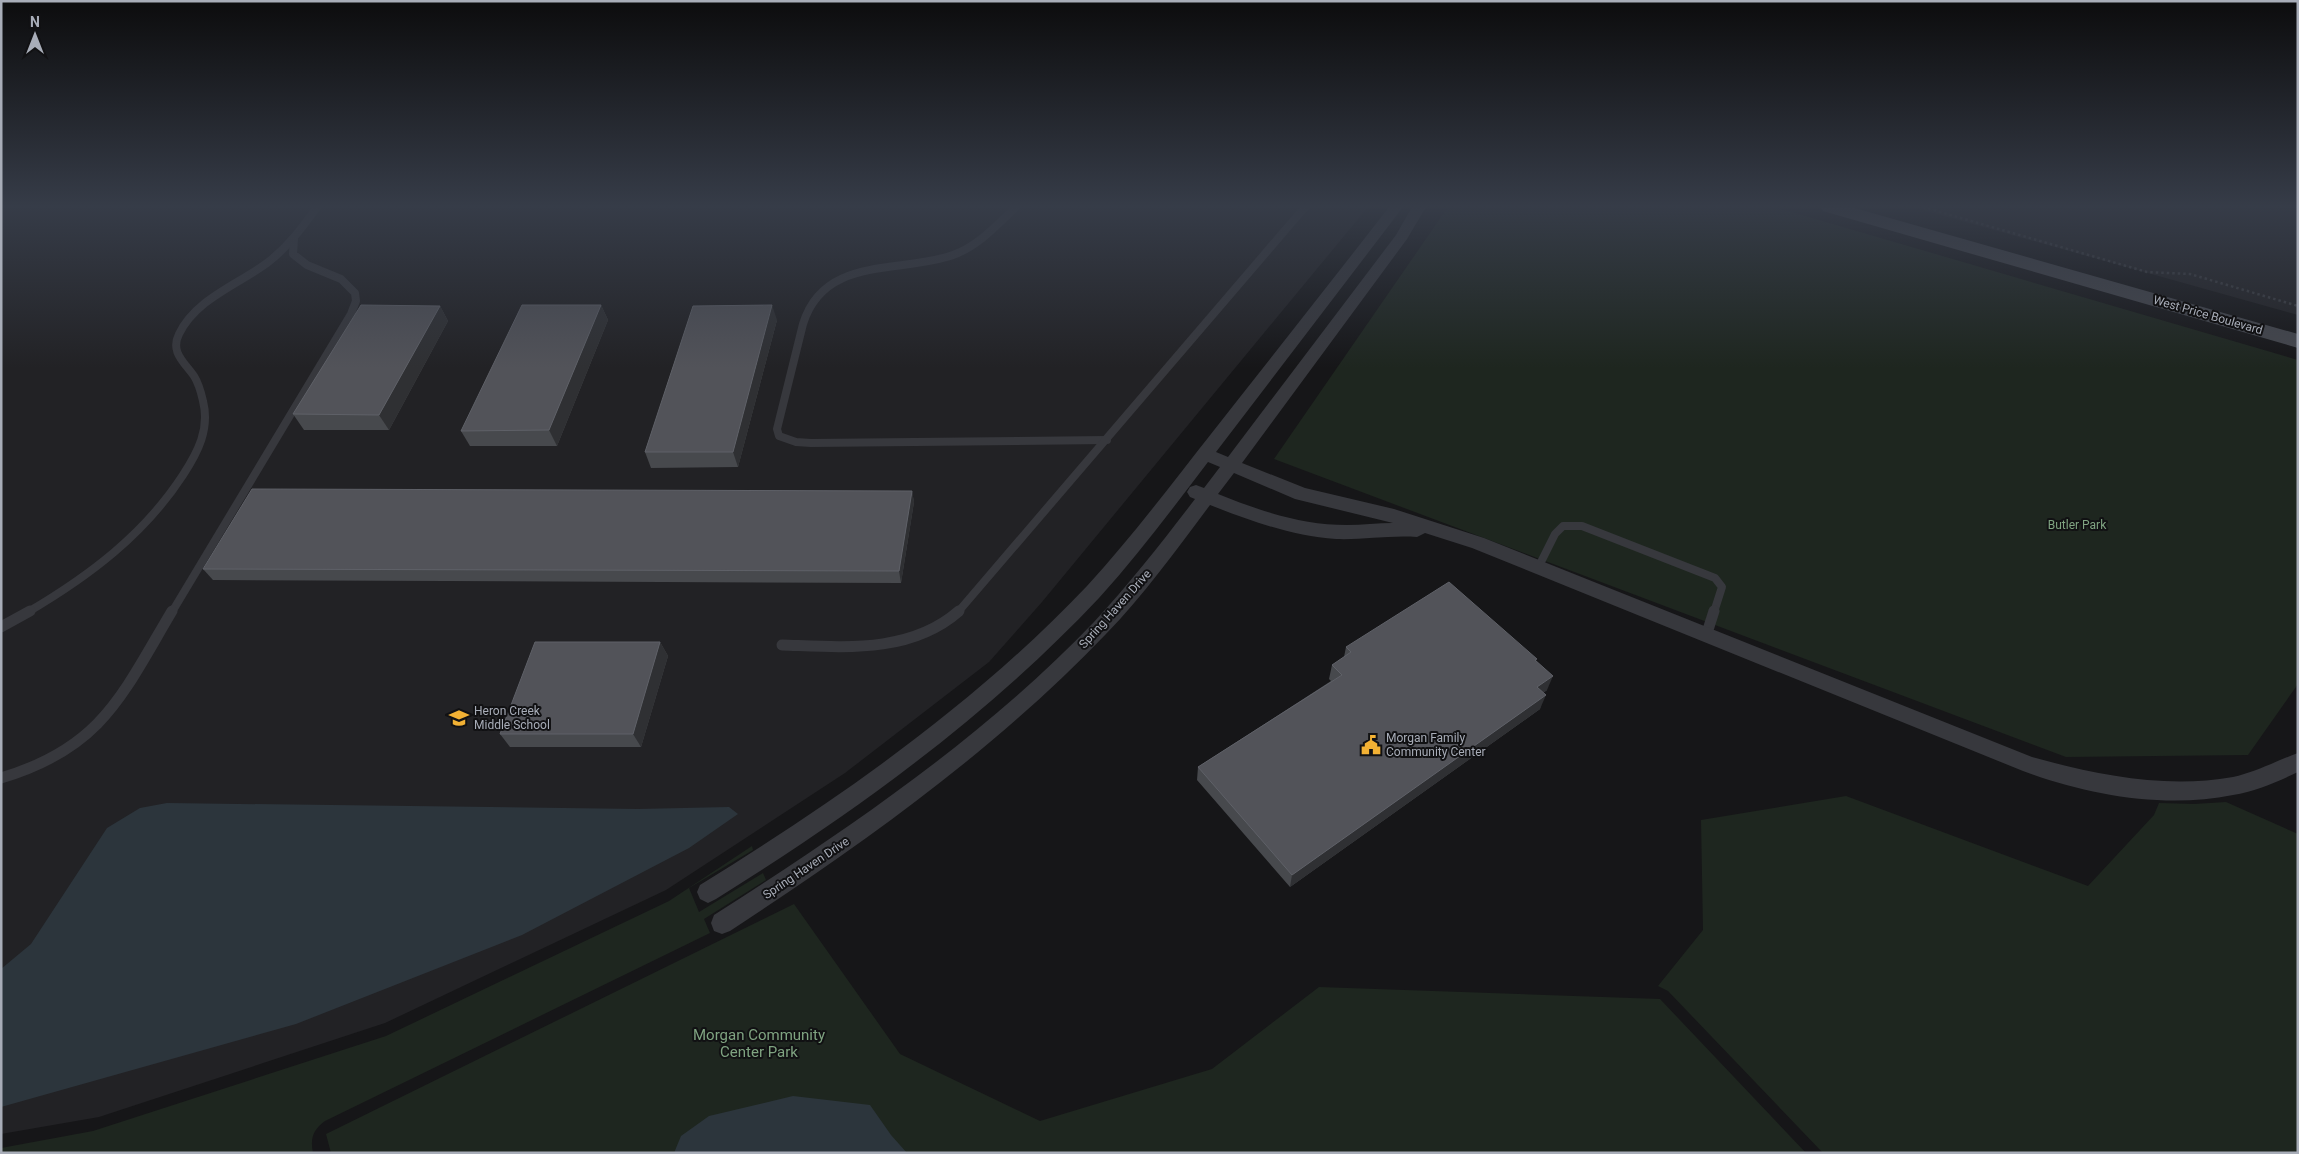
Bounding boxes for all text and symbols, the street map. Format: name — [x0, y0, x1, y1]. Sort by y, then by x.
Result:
north arrow — [10, 10, 60, 60]
text: N — [30, 14, 40, 30]
street label: West Price Boulevard — [2152, 293, 2264, 337]
park label: Butler Park — [2048, 518, 2107, 532]
street label: Spring Haven Drive — [1076, 567, 1154, 651]
place label: Heron Creek Middle School — [474, 704, 550, 732]
school or university icon: Heron Creek Middle School — [448, 707, 470, 729]
place label: Morgan Family Community Center — [1386, 731, 1486, 759]
public building icon: Morgan Family Community Center — [1360, 734, 1382, 756]
street label: Spring Haven Drive — [760, 834, 852, 902]
park label: Morgan Community Center Park — [693, 1026, 825, 1061]

